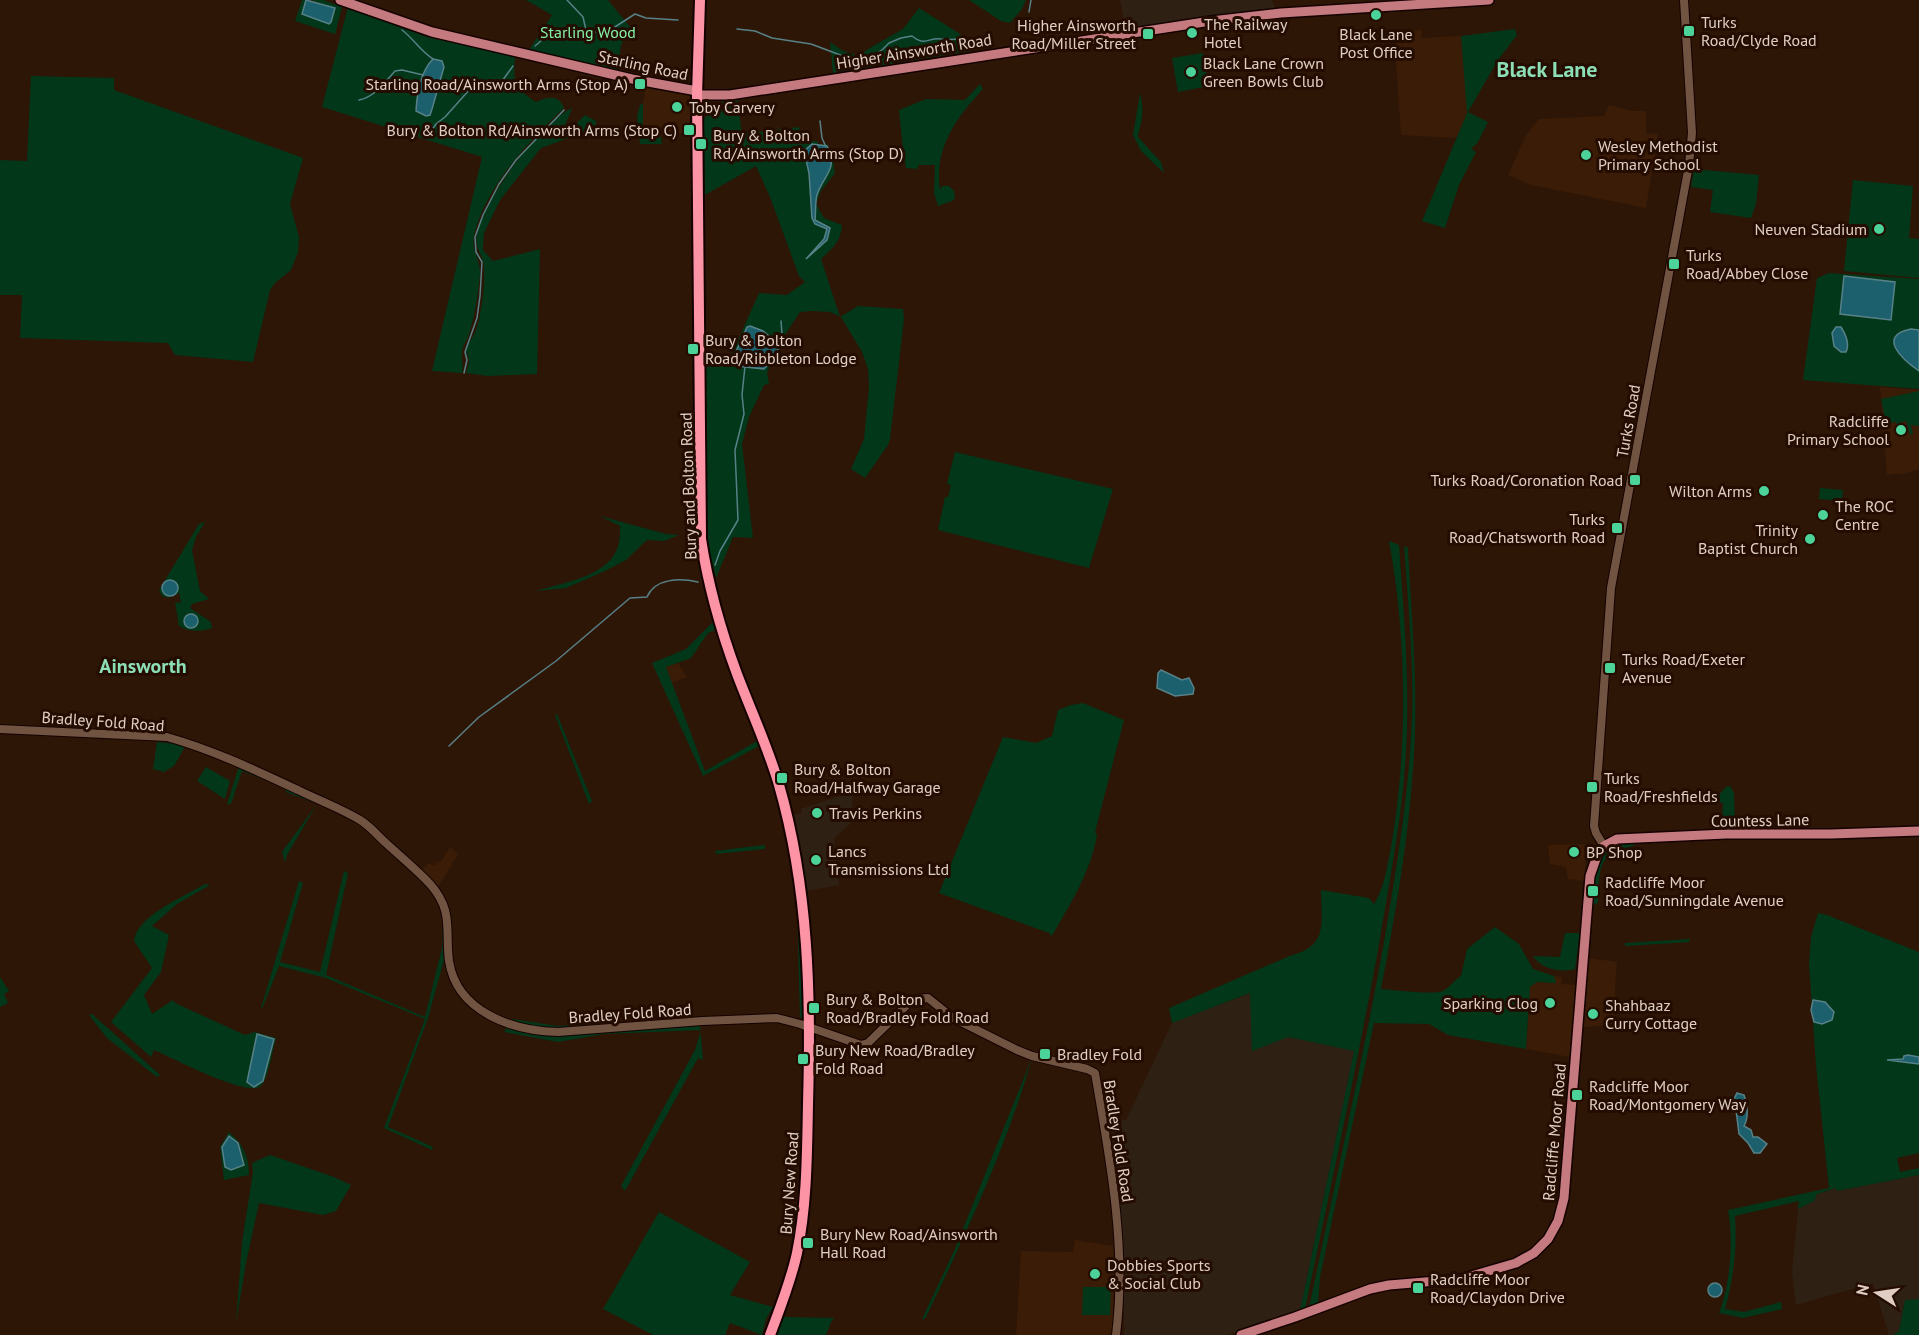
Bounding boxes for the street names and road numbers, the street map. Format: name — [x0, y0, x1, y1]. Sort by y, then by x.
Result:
street label: Higher Ainsworth Road — [835, 29, 993, 73]
street label: Starling Road — [596, 46, 690, 84]
street label: Turks Road — [1612, 383, 1644, 459]
street label: Bury and Bolton Road — [675, 412, 701, 560]
street label: Bradley Fold Road — [41, 707, 165, 735]
street label: Countess Lane — [1711, 809, 1809, 831]
street label: Bradley Fold Road — [568, 999, 692, 1027]
street label: Radcliffe Moor Road — [1538, 1062, 1570, 1202]
street label: Bradley Fold Road — [1099, 1079, 1139, 1203]
street label: Bury New Road — [775, 1131, 803, 1235]

